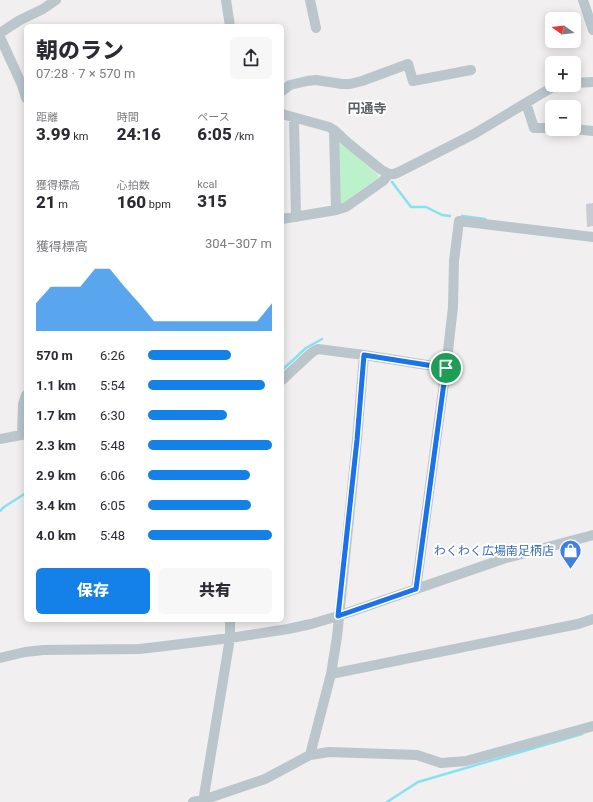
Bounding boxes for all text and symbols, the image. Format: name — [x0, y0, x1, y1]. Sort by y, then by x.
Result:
north arrow — [545, 12, 581, 48]
map controls — [545, 12, 581, 136]
button: share — [230, 37, 272, 79]
text: 朝のラン — [36, 38, 124, 63]
button: + — [545, 56, 581, 92]
text: 07:28 · 7 × 570 m — [36, 66, 135, 81]
button: − — [545, 100, 581, 136]
district label: 円通寺 — [347, 101, 387, 116]
text: 距離 — [36, 111, 58, 124]
text: 時間 — [117, 111, 139, 124]
text: ペース — [197, 111, 230, 124]
text: 3.99 — [36, 124, 70, 144]
text: 24:16 — [117, 124, 161, 144]
text: 6:05 — [197, 124, 232, 144]
text: km — [70, 130, 88, 143]
text: /km — [232, 130, 254, 143]
text: kcal — [197, 178, 217, 191]
text: 獲得標高 — [36, 179, 80, 192]
text: 心拍数 — [117, 179, 150, 192]
text: 315 — [197, 191, 227, 211]
text: 21 — [36, 192, 56, 212]
text: 160 — [117, 192, 146, 212]
text: m — [56, 198, 68, 211]
text: bpm — [146, 198, 171, 211]
text: 304–307 m — [205, 236, 272, 251]
text: 獲得標高 — [36, 239, 88, 254]
text: 570 m — [36, 348, 73, 363]
text: 6:26 — [100, 348, 125, 363]
pin — [429, 351, 463, 385]
icon: arrive — [435, 357, 457, 379]
text: 1.1 km — [36, 378, 76, 393]
text: 5:54 — [100, 378, 125, 393]
text: 1.7 km — [36, 408, 76, 423]
text: 6:30 — [100, 408, 125, 423]
text: 2.3 km — [36, 438, 76, 453]
text: 5:48 — [100, 438, 125, 453]
text: 2.9 km — [36, 468, 76, 483]
text: 6:06 — [100, 468, 125, 483]
text: 3.4 km — [36, 498, 76, 513]
text: 6:05 — [100, 498, 125, 513]
text: 4.0 km — [36, 528, 76, 543]
text: 5:48 — [100, 528, 125, 543]
shop icon: わくわく広場南足柄店 — [557, 538, 583, 571]
place label: わくわく広場南足柄店 — [434, 544, 554, 558]
button: 保存 — [36, 568, 150, 614]
button: 共有 — [158, 568, 272, 614]

